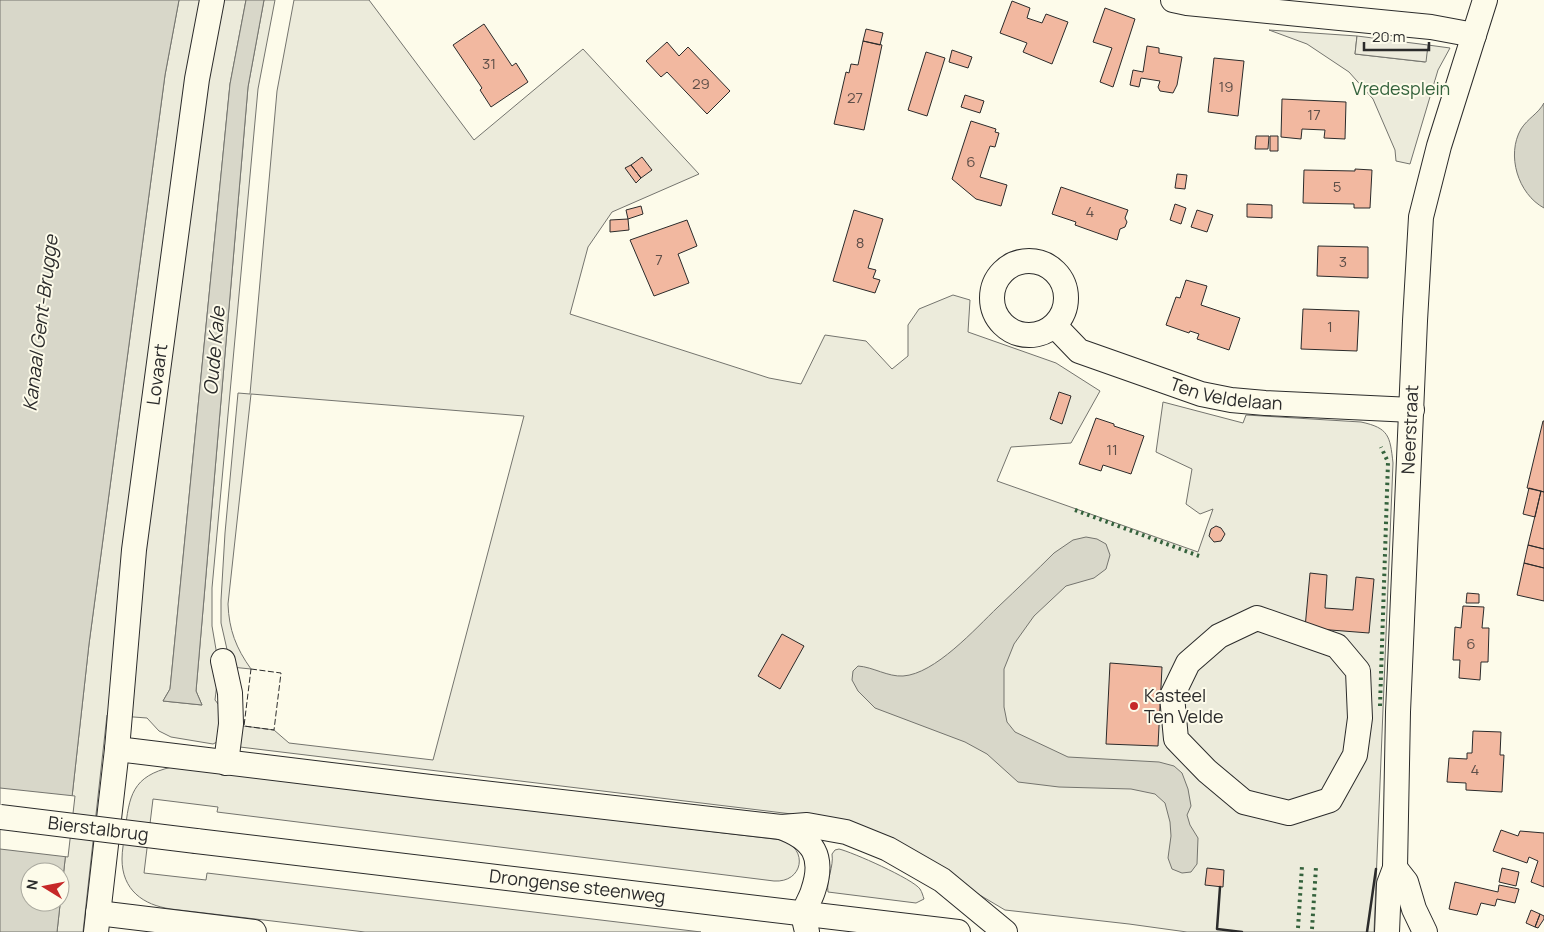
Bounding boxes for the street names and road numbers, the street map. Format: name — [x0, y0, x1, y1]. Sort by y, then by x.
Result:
street label: Lovaart — [140, 342, 172, 407]
street label: Ten Veldelaan — [1167, 371, 1283, 415]
street label: Neerstraat — [1395, 384, 1423, 475]
street label: Bierstalbrug — [47, 810, 150, 846]
street label: Drongense steenweg — [488, 863, 667, 908]

